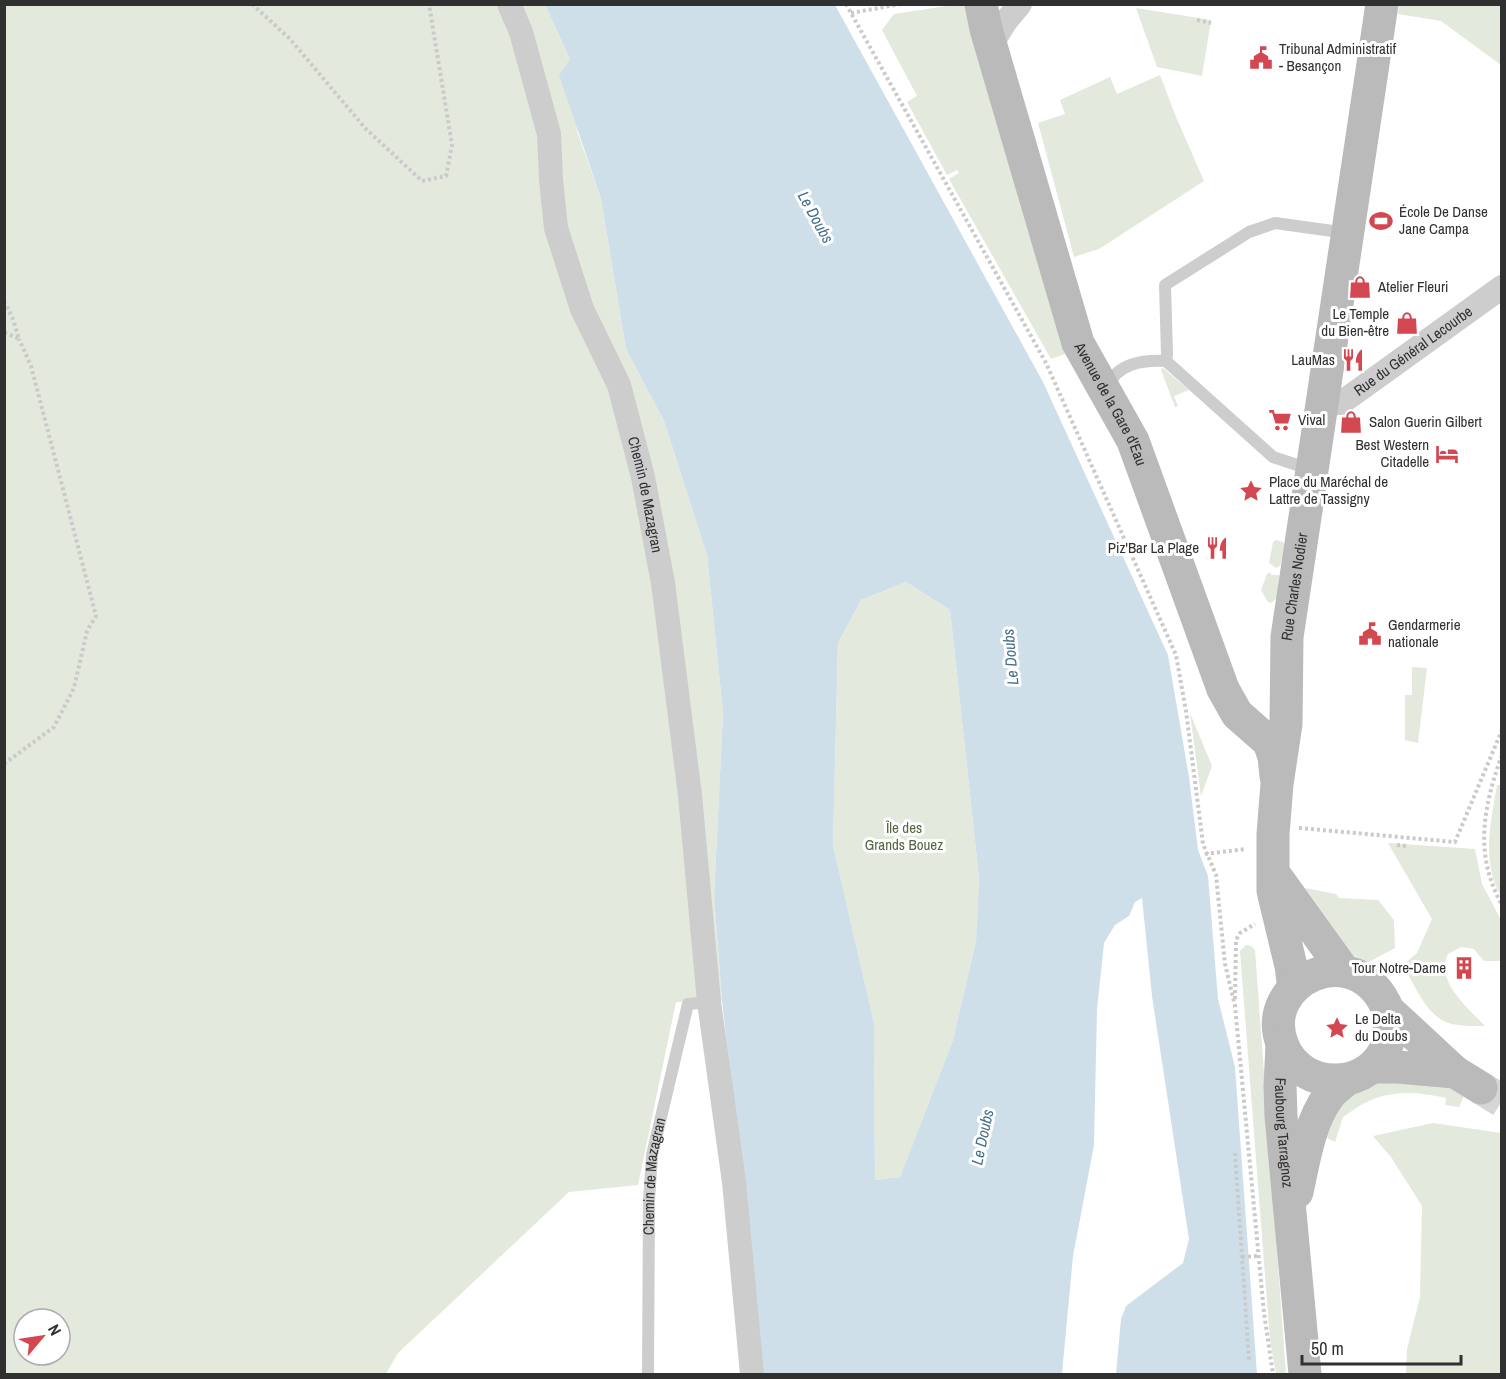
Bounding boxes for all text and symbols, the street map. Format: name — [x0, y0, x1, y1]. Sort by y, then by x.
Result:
place label: Tribunal Administratif - Besançon — [1279, 38, 1397, 76]
public building icon: Tribunal Administratif - Besançon — [1248, 45, 1274, 71]
water label: Le Doubs — [793, 187, 839, 247]
place label: École De Danse Jane Campa — [1399, 201, 1488, 239]
sports icon: École De Danse Jane Campa — [1368, 208, 1394, 234]
shop icon: Atelier Fleuri — [1347, 274, 1373, 300]
place label: Atelier Fleuri — [1377, 276, 1448, 297]
street label: Rue du Général Lecourbe — [1349, 301, 1477, 401]
place label: Le Temple du Bien-être — [1321, 303, 1389, 341]
shop icon: Le Temple du Bien-être — [1394, 310, 1420, 336]
street label: Avenue de la Gare d'Eau — [1069, 337, 1152, 468]
restaurant icon: LauMas — [1340, 347, 1366, 373]
place label: LauMas — [1291, 349, 1335, 370]
supermarket icon: Vival — [1267, 407, 1293, 433]
place label: Vival — [1298, 409, 1325, 430]
shop icon: Salon Guerin Gilbert — [1338, 409, 1364, 435]
place label: Salon Guerin Gilbert — [1369, 411, 1482, 432]
street label: Chemin de Mazagran — [623, 434, 668, 554]
place label: Best Western Citadelle — [1355, 434, 1429, 472]
hotel icon: Best Western Citadelle — [1434, 441, 1460, 467]
place label: Place du Maréchal de Lattre de Tassigny — [1269, 471, 1388, 509]
place icon: Place du Maréchal de Lattre de Tassigny — [1238, 478, 1264, 504]
street label: Rue Charles Nodier — [1276, 531, 1313, 642]
restaurant icon: Piz'Bar La Plage — [1204, 535, 1230, 561]
place label: Piz'Bar La Plage — [1108, 537, 1199, 558]
place label: Gendarmerie nationale — [1388, 614, 1461, 652]
public building icon: Gendarmerie nationale — [1357, 621, 1383, 647]
water label: Le Doubs — [997, 628, 1023, 686]
park label: Île des Grands Bouez — [865, 817, 943, 855]
building icon: Tour Notre-Dame — [1451, 955, 1477, 981]
place label: Tour Notre-Dame — [1352, 957, 1446, 978]
place label: Le Delta du Doubs — [1355, 1008, 1408, 1046]
place icon: Le Delta du Doubs — [1324, 1015, 1350, 1041]
street label: Faubourg Tarragnoz — [1270, 1077, 1299, 1189]
water label: Le Doubs — [965, 1107, 999, 1167]
street label: Chemin de Mazagran — [638, 1115, 671, 1235]
north arrow — [12, 1307, 72, 1367]
text: N — [43, 1320, 67, 1339]
scale bar — [1302, 1328, 1461, 1366]
text: 50 m — [1311, 1336, 1344, 1361]

